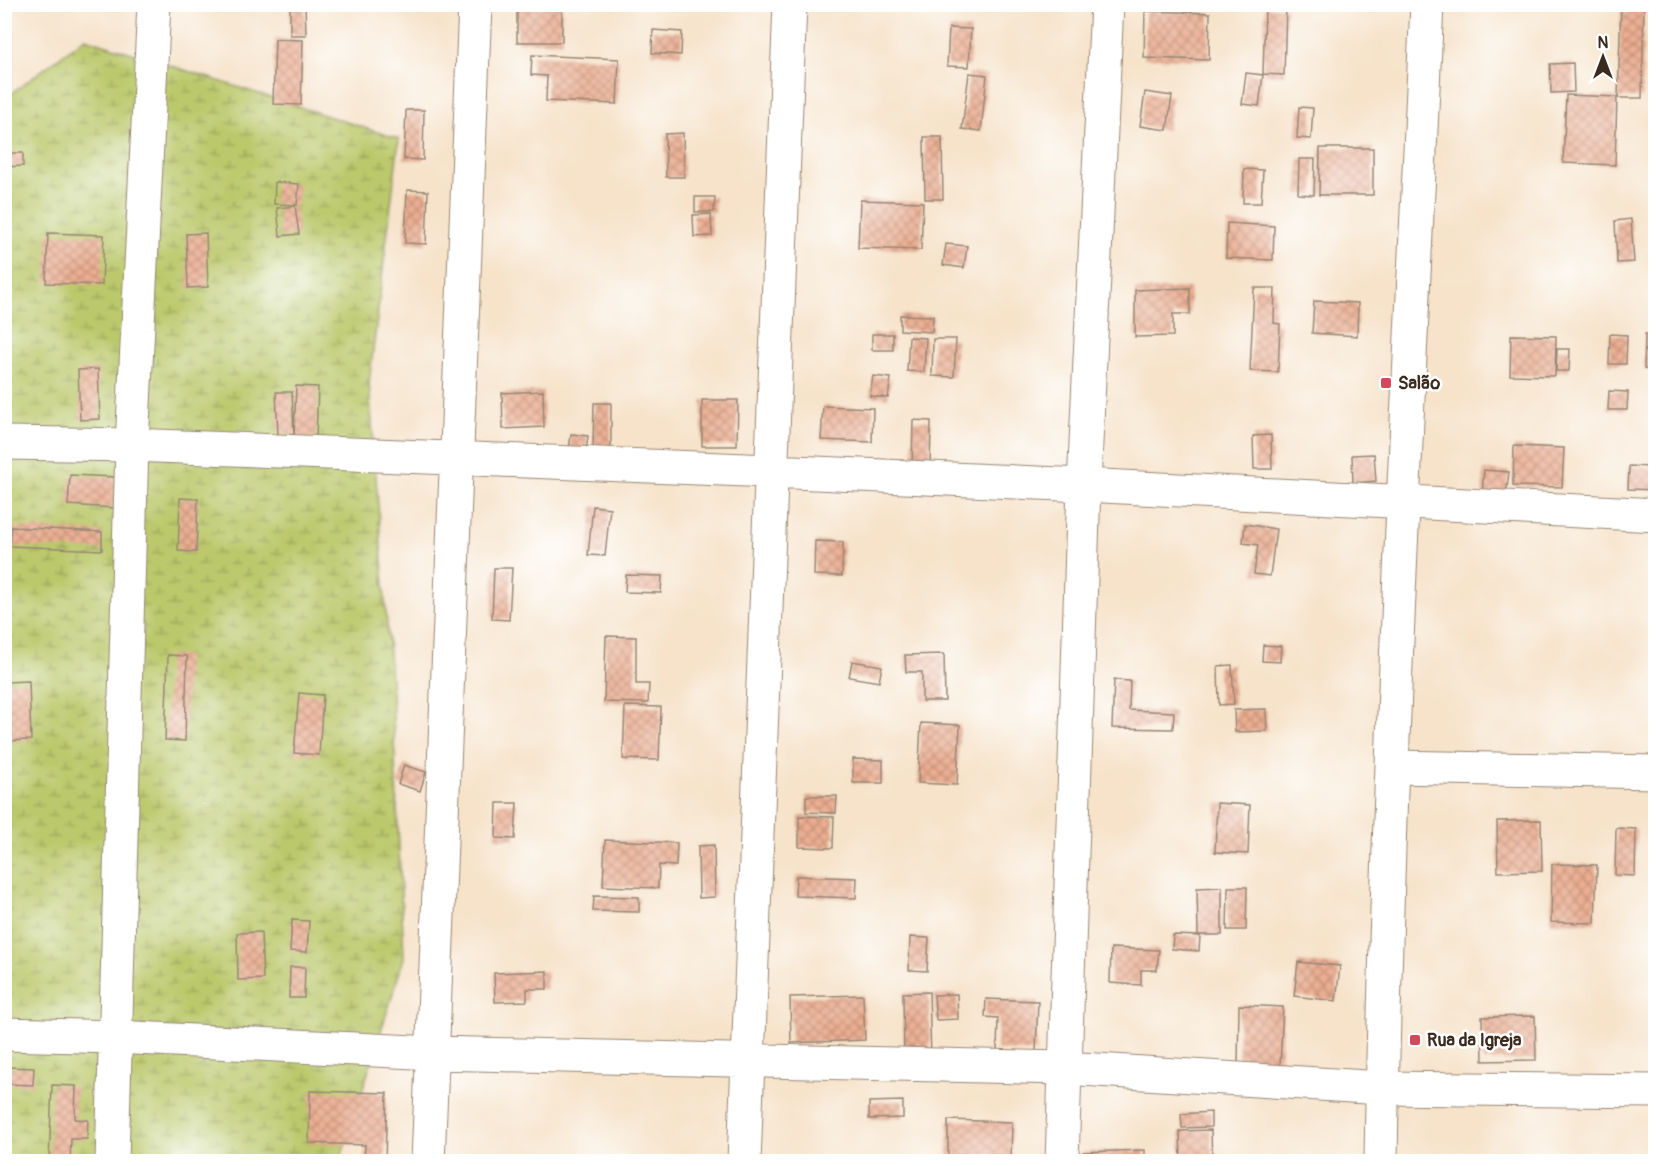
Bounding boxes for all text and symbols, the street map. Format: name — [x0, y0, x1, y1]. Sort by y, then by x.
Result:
north arrow — [1573, 27, 1633, 87]
text: N — [1598, 33, 1609, 53]
place label: Salão — [1398, 372, 1440, 395]
marker: Salão — [1379, 376, 1393, 390]
place label: Rua da Igreja — [1427, 1029, 1522, 1052]
marker: Rua da Igreja — [1408, 1033, 1422, 1047]

